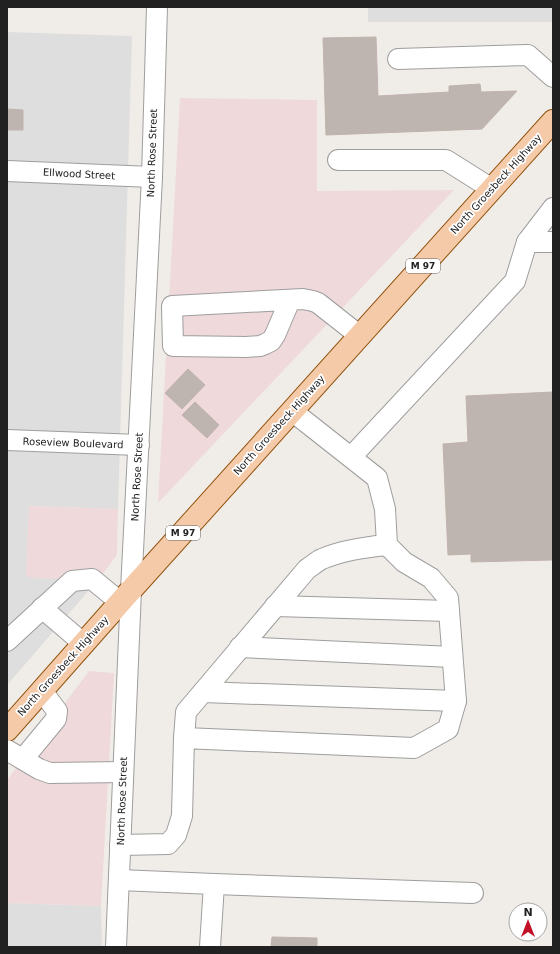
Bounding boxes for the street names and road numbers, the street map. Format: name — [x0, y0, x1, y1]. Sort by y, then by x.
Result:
street label: North Rose Street — [145, 108, 159, 198]
street label: North Groesbeck Highway — [448, 132, 544, 236]
street label: Ellwood Street — [43, 167, 115, 181]
road number: M 97 — [406, 259, 440, 273]
street label: North Groesbeck Highway — [231, 373, 327, 477]
street label: North Rose Street — [129, 432, 145, 522]
street label: Roseview Boulevard — [22, 436, 124, 450]
road number: M 97 — [166, 526, 200, 540]
street label: North Groesbeck Highway — [15, 614, 111, 718]
street label: North Rose Street — [115, 756, 129, 846]

